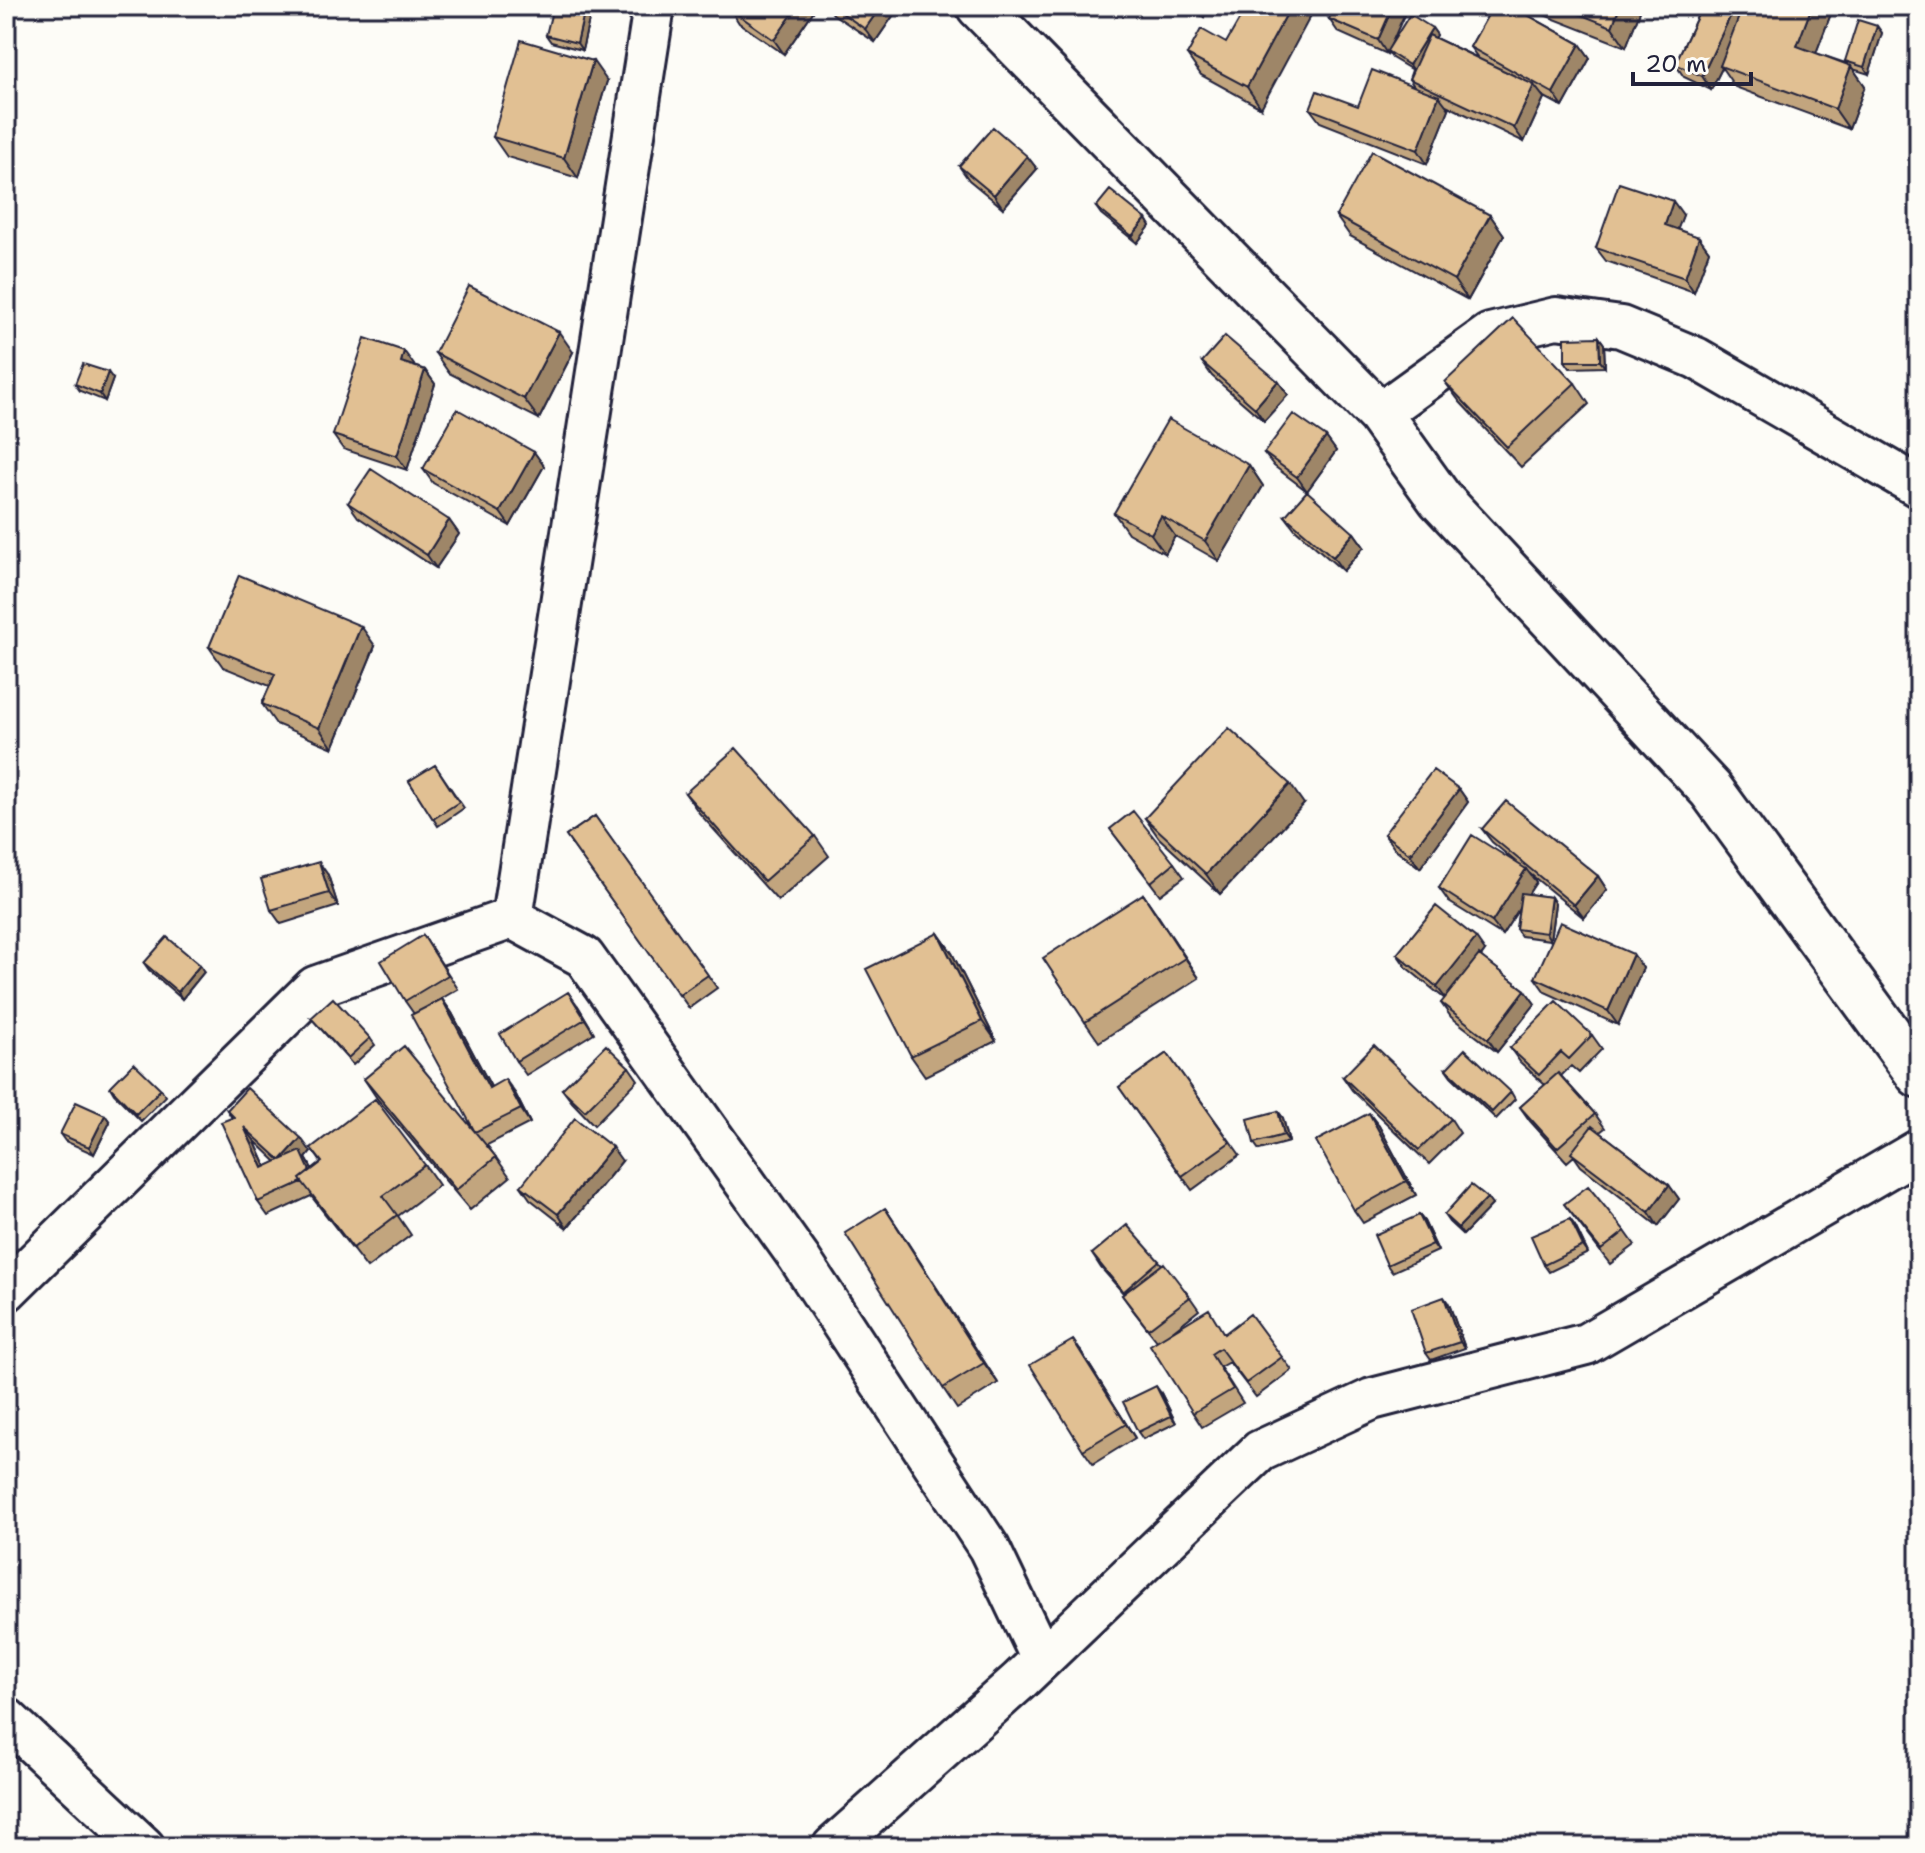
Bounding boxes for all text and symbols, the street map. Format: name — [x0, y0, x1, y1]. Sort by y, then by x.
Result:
scale bar — [1633, 36, 1751, 86]
text: 20 m — [1645, 48, 1707, 80]

